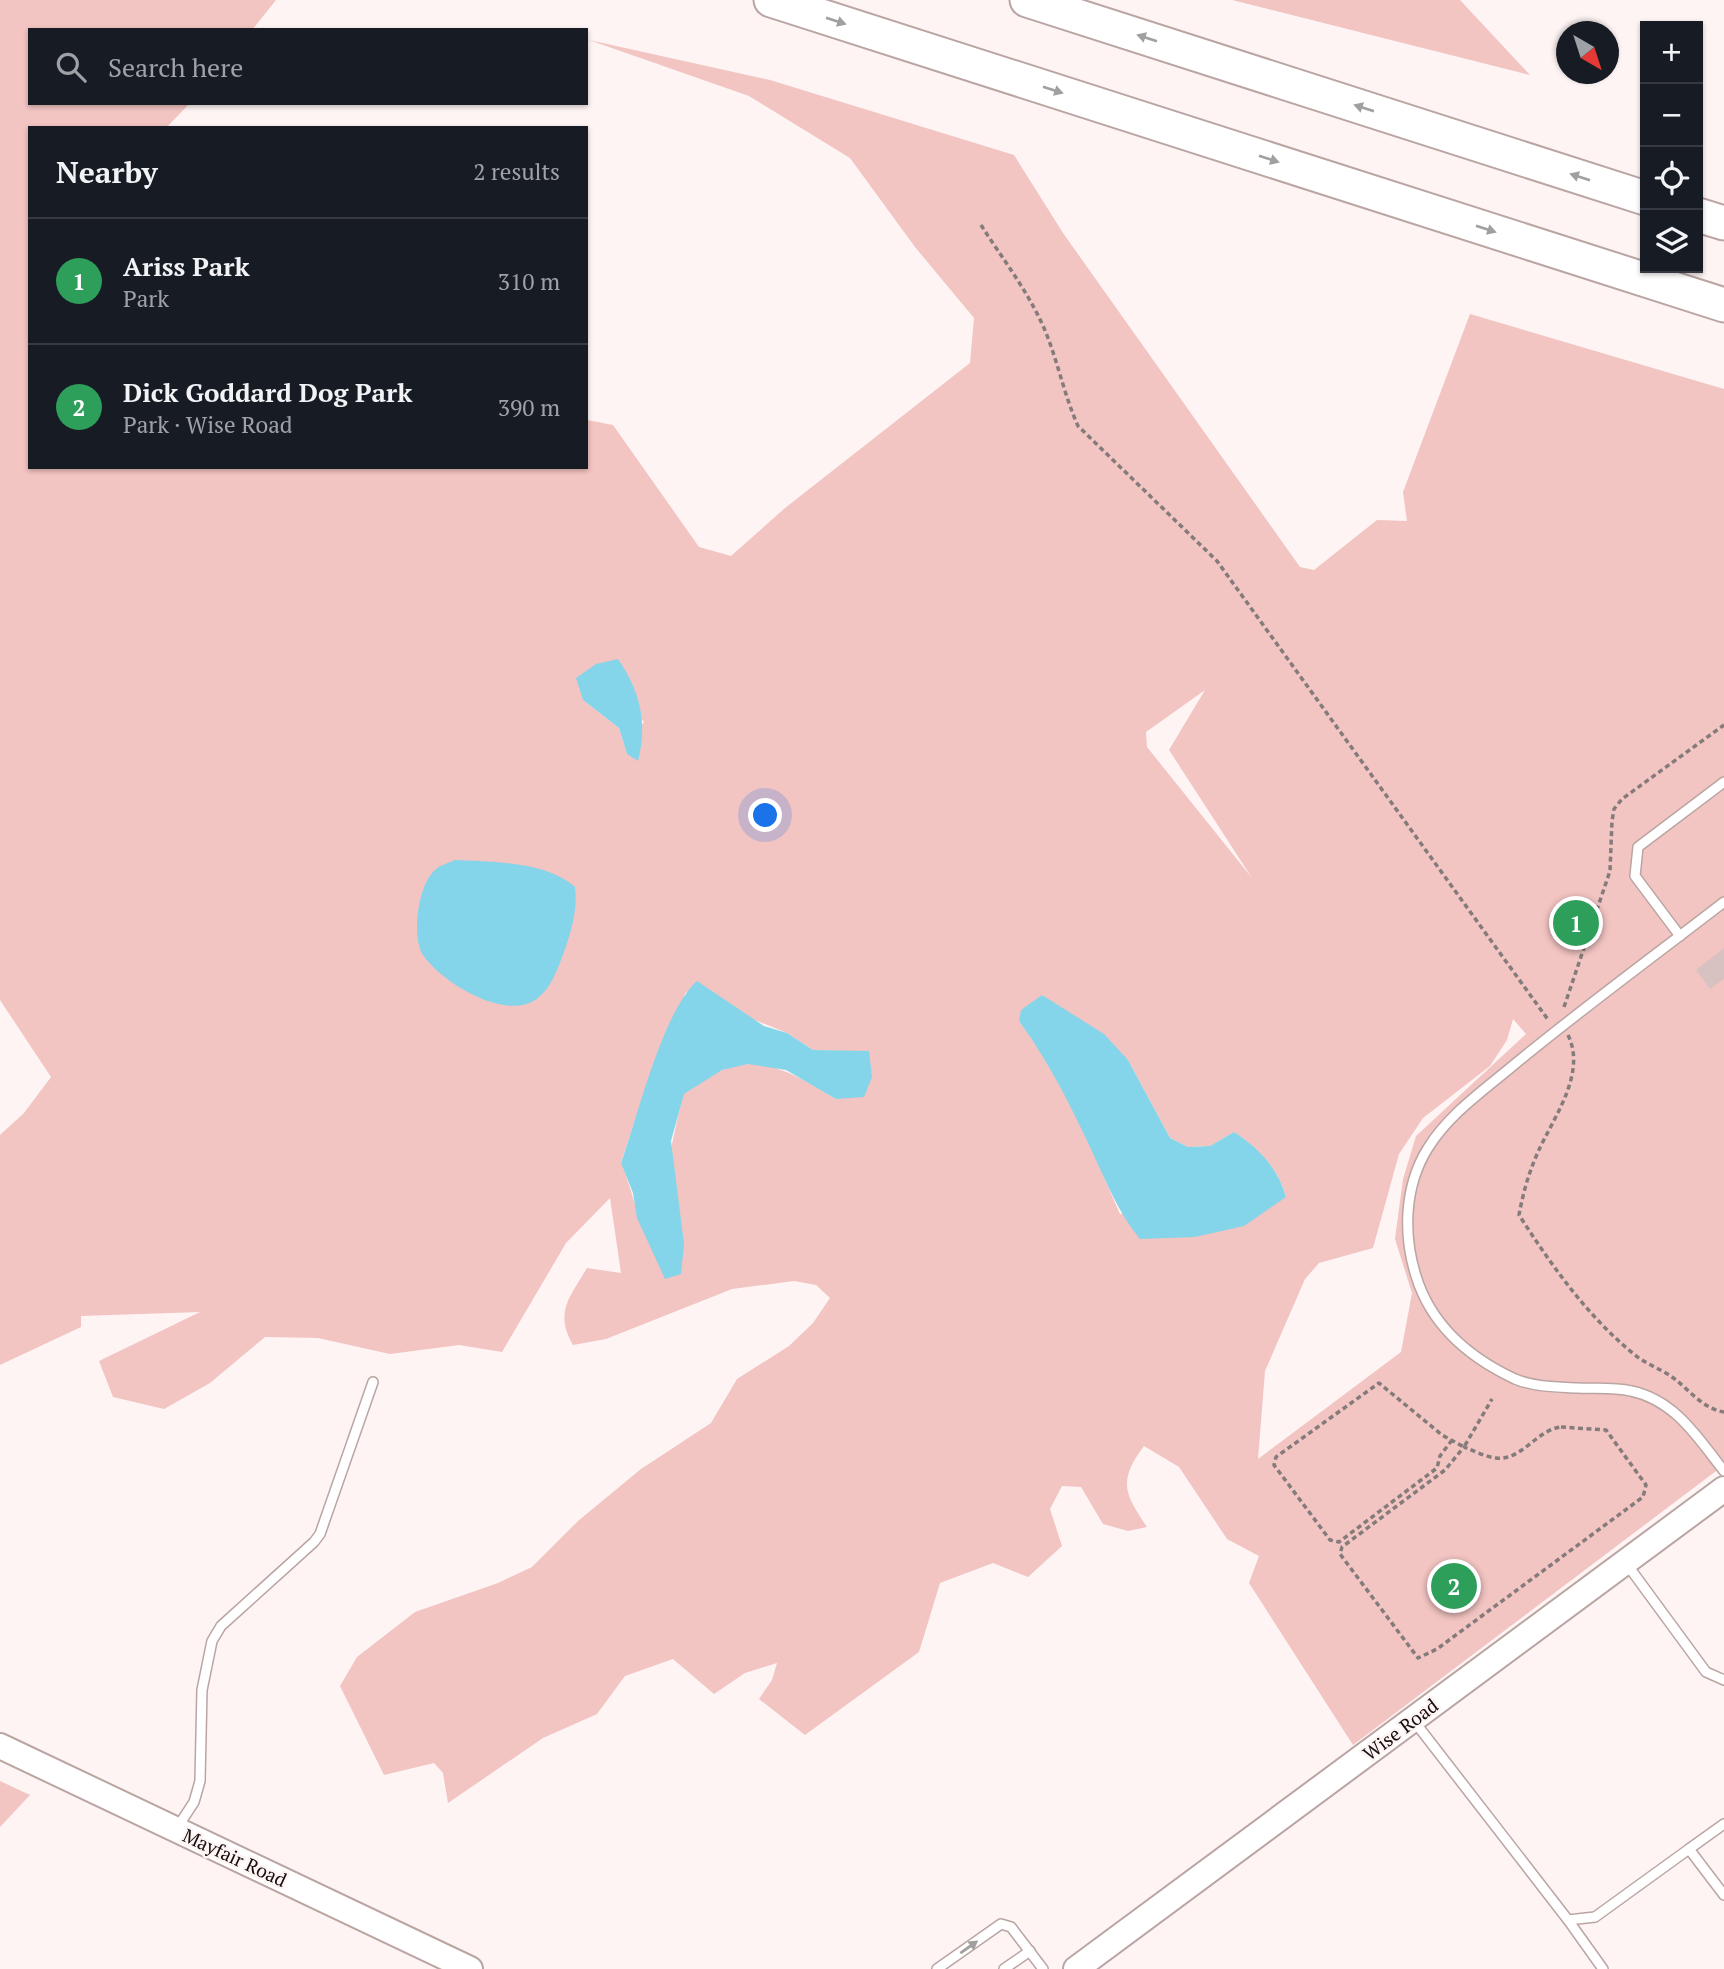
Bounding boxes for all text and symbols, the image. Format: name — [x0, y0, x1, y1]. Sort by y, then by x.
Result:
one-way arrow — [826, 16, 847, 26]
north arrow — [1556, 21, 1619, 84]
map controls — [1640, 21, 1703, 273]
button: + — [1640, 21, 1703, 84]
search box — [28, 28, 588, 105]
one-way arrow — [1136, 33, 1157, 43]
icon: search — [52, 48, 90, 86]
text: Search here — [108, 50, 243, 84]
button: − — [1640, 84, 1703, 147]
one-way arrow — [1042, 85, 1063, 96]
one-way arrow — [1353, 102, 1374, 112]
button: locate — [1640, 147, 1703, 210]
text: Nearby — [56, 152, 158, 192]
one-way arrow — [1259, 155, 1280, 165]
text: 2 results — [473, 156, 560, 187]
one-way arrow — [1570, 171, 1591, 182]
button: layers — [1640, 210, 1703, 273]
one-way arrow — [1476, 224, 1497, 234]
text: Ariss Park — [123, 249, 250, 283]
text: 1 — [73, 266, 86, 297]
text: 310 m — [498, 266, 560, 297]
text: Park — [123, 283, 169, 314]
text: Dick Goddard Dog Park — [123, 375, 412, 409]
text: 2 — [73, 392, 86, 423]
text: 390 m — [498, 392, 560, 423]
text: Park · Wise Road — [123, 409, 293, 440]
your location — [748, 798, 782, 832]
pin: 1 — [1553, 897, 1599, 949]
pin: 2 — [1431, 1560, 1477, 1612]
street label: Wise Road — [1357, 1692, 1443, 1766]
street label: Mayfair Road — [179, 1822, 291, 1892]
one-way arrow — [960, 1940, 978, 1954]

